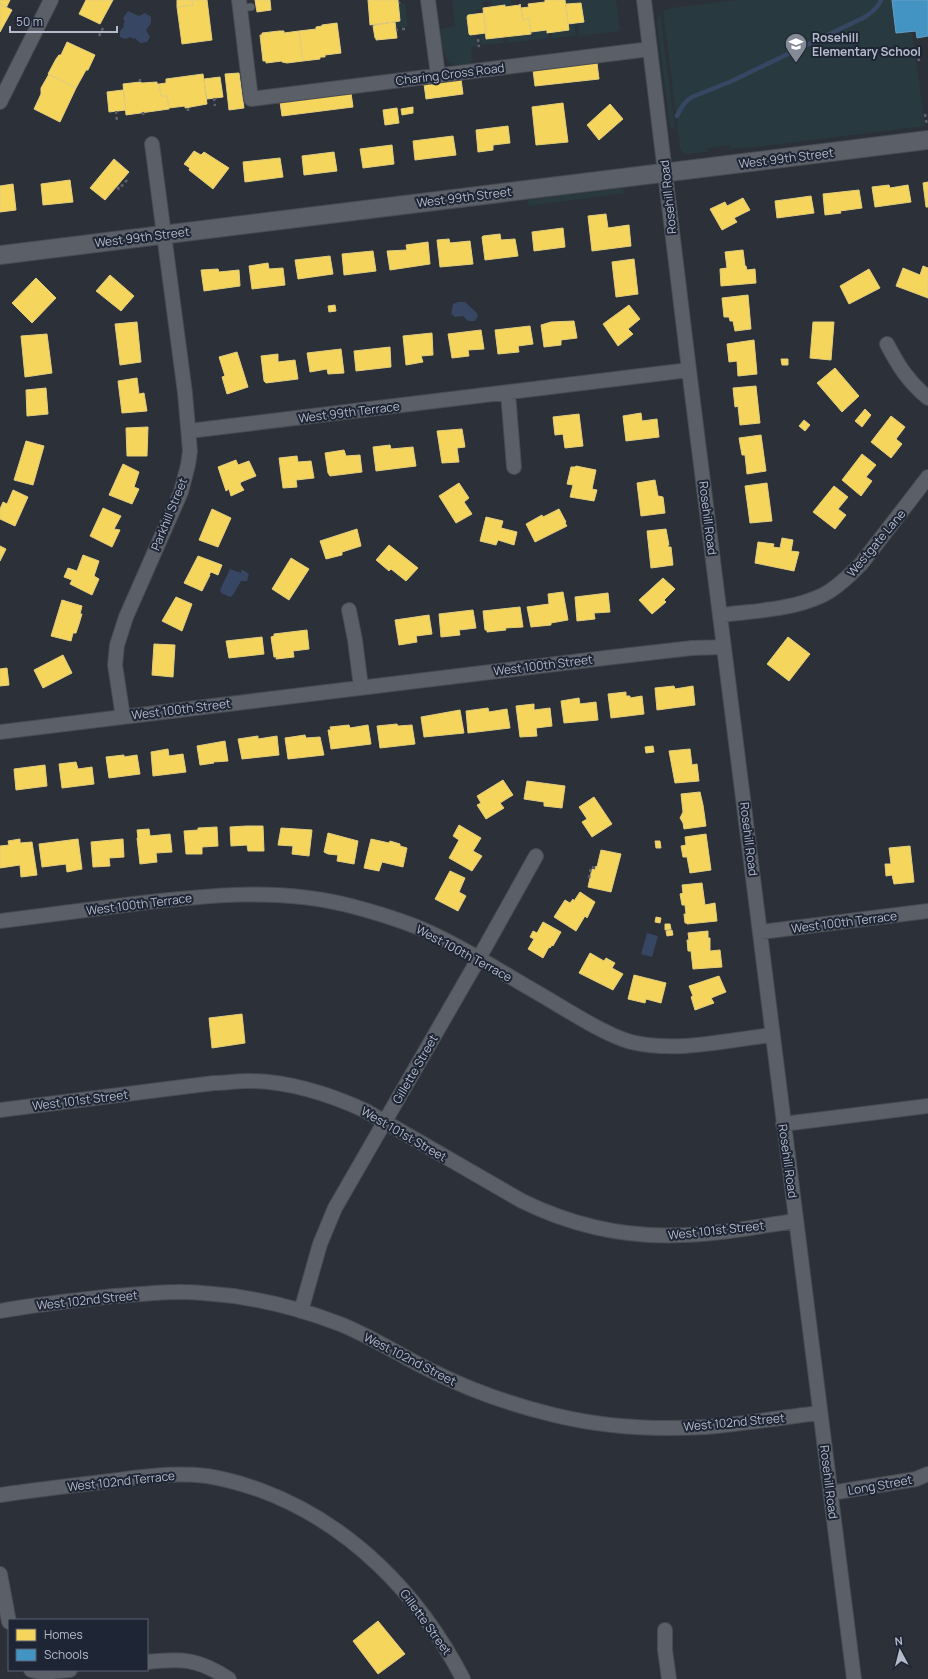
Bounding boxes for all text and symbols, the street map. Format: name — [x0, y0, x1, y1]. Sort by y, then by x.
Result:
scale bar — [10, 8, 117, 34]
text: 50 m — [16, 13, 43, 30]
place label: Rosehill Elementary School — [812, 29, 921, 60]
school or university icon: Rosehill Elementary School — [783, 31, 809, 64]
street label: Charing Cross Road — [395, 59, 505, 89]
street label: West 99th Street — [738, 144, 835, 172]
street label: Rosehill Road — [656, 159, 680, 235]
street label: West 99th Street — [416, 183, 513, 211]
street label: West 99th Street — [94, 223, 191, 251]
street label: West 99th Terrace — [297, 397, 401, 427]
street label: Parkhill Street — [147, 475, 191, 553]
street label: Rosehill Road — [695, 480, 721, 556]
street label: Westgate Lane — [843, 506, 909, 580]
street label: West 100th Street — [492, 650, 594, 680]
street label: West 100th Street — [130, 694, 232, 724]
street label: Rosehill Road — [736, 801, 762, 877]
street label: West 100th Terrace — [85, 889, 193, 919]
street label: West 100th Terrace — [790, 907, 898, 937]
street label: West 100th Terrace — [413, 921, 515, 985]
street label: Gillette Street — [388, 1031, 442, 1107]
street label: West 101st Street — [31, 1086, 129, 1114]
street label: West 101st Street — [358, 1103, 450, 1166]
street label: Rosehill Road — [774, 1123, 802, 1199]
street label: West 101st Street — [667, 1216, 765, 1243]
street label: West 102nd Street — [36, 1286, 139, 1314]
street label: West 102nd Street — [361, 1328, 459, 1390]
street label: West 102nd Street — [683, 1409, 786, 1435]
street label: Rosehill Road — [816, 1444, 842, 1520]
street label: West 102nd Terrace — [66, 1467, 176, 1495]
street label: Long Street — [846, 1471, 914, 1499]
street label: Gillette Street — [396, 1586, 456, 1658]
legend — [8, 1619, 148, 1671]
text: Homes — [44, 1626, 83, 1643]
north arrow — [880, 1631, 920, 1671]
text: N — [894, 1633, 904, 1649]
text: Schools — [44, 1646, 88, 1663]

